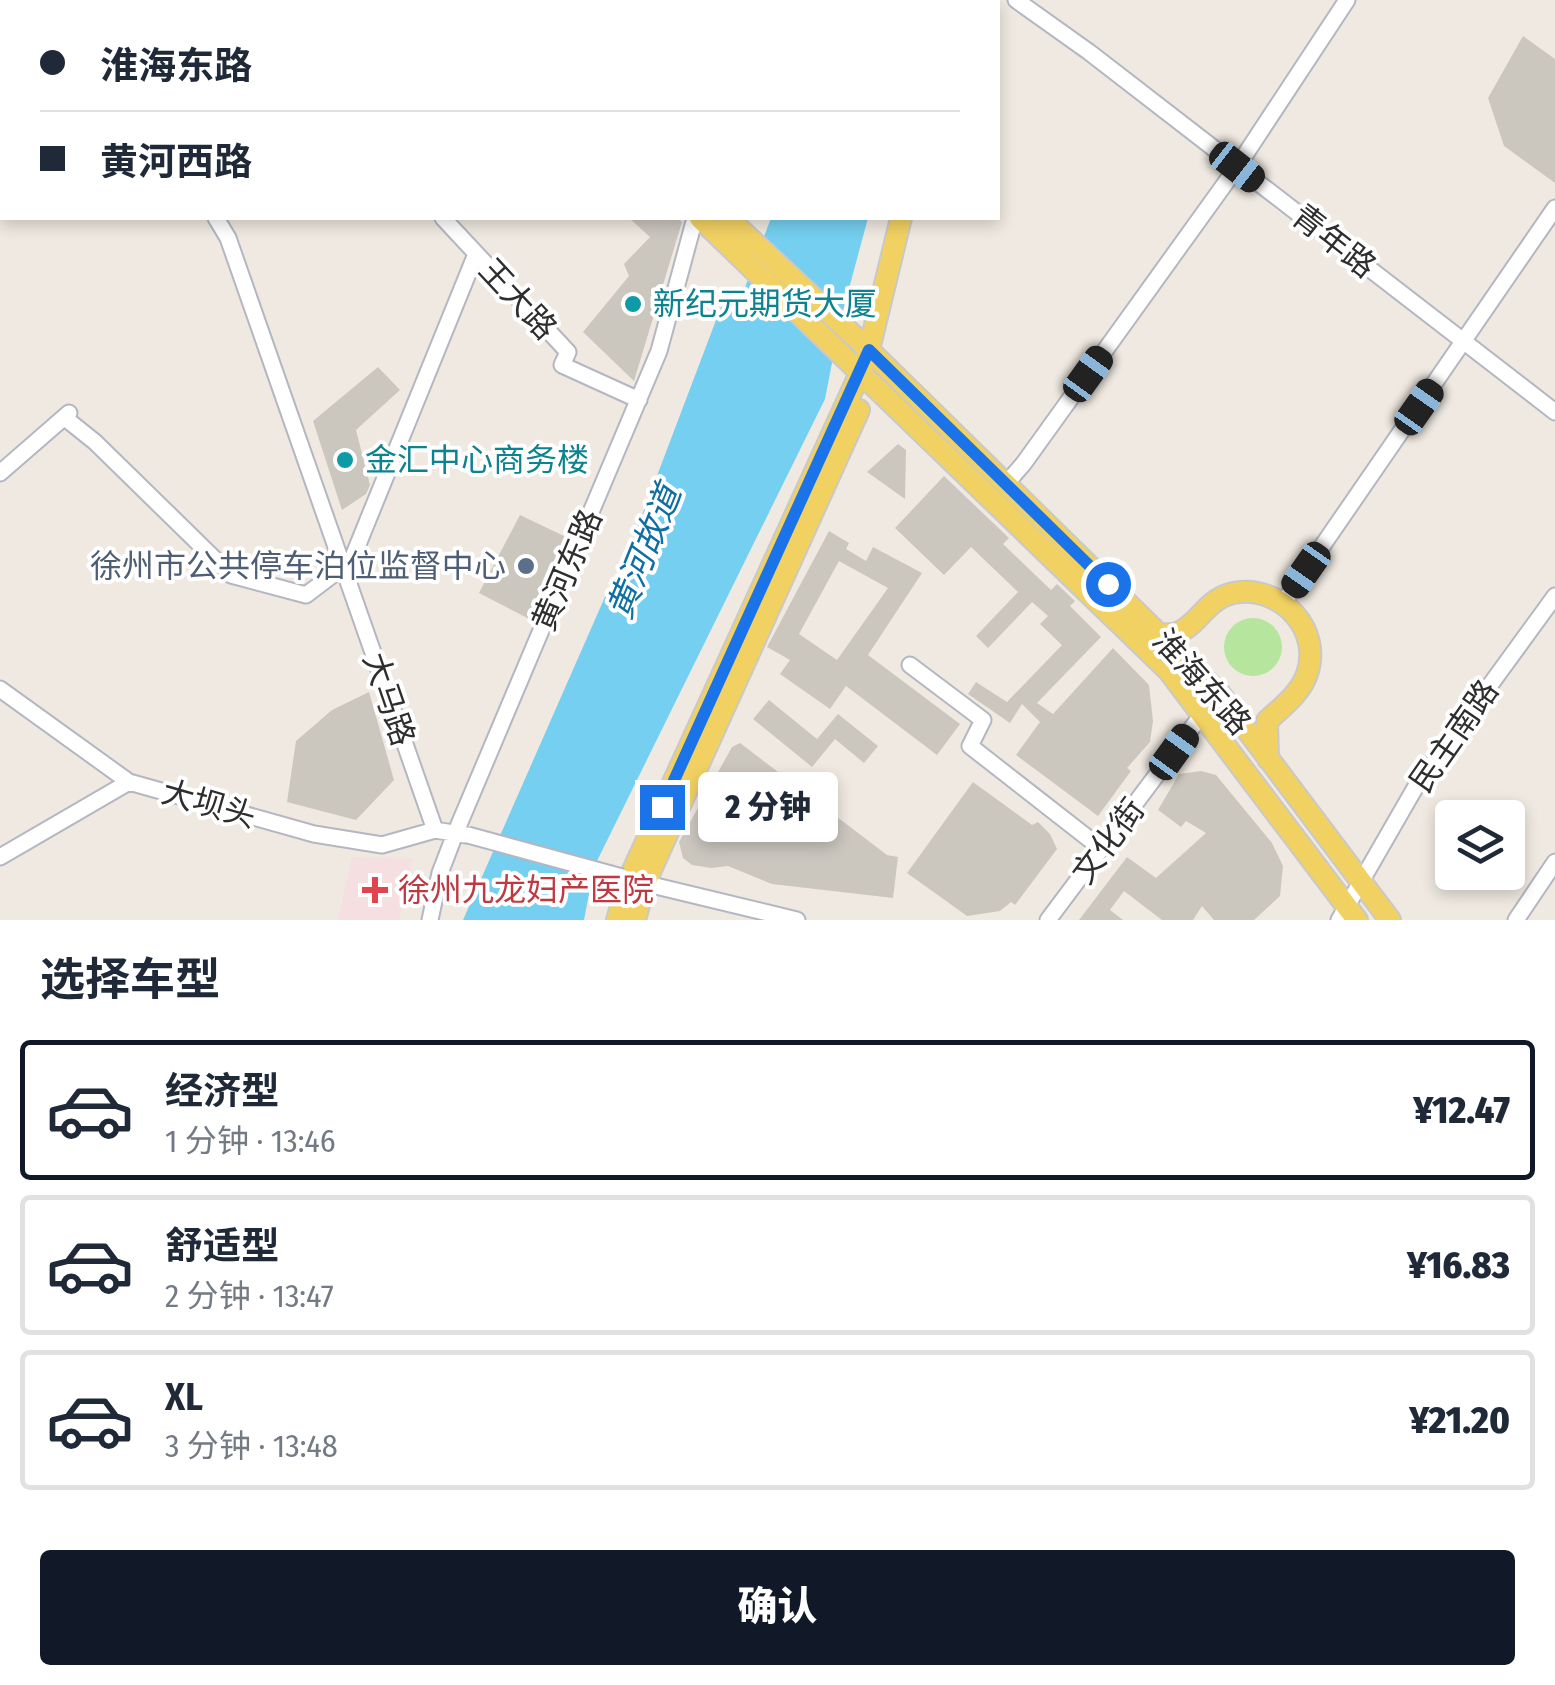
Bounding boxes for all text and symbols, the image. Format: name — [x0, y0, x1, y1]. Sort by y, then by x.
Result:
text: 淮海东路 — [100, 43, 252, 89]
car — [1204, 137, 1270, 197]
text: 黄河西路 — [100, 139, 252, 185]
street label: 青年路 — [1284, 196, 1384, 286]
street label: 王大路 — [471, 251, 565, 347]
place label: 新纪元期货大厦 — [653, 285, 877, 323]
marker: 新纪元期货大厦 — [622, 293, 644, 315]
car — [1058, 341, 1118, 407]
car — [1390, 374, 1448, 440]
place label: 金汇中心商务楼 — [365, 441, 589, 479]
marker: 金汇中心商务楼 — [334, 449, 356, 471]
water label: 黄河故道 — [598, 475, 692, 625]
street label: 黄河东路 — [525, 504, 609, 636]
car — [1277, 537, 1335, 603]
place label: 徐州市公共停车泊位监督中心 — [90, 547, 506, 585]
marker: 徐州市公共停车泊位监督中心 — [515, 555, 537, 577]
route start — [1086, 562, 1131, 607]
street label: 淮海东路 — [1145, 622, 1259, 742]
street label: 大马路 — [355, 647, 423, 751]
street label: 民主南路 — [1402, 673, 1506, 799]
car — [1144, 719, 1204, 785]
callout: 2 分钟 — [697, 772, 837, 842]
street label: 大坝头 — [158, 773, 260, 835]
route end — [640, 785, 685, 830]
text: 2 分钟 — [725, 788, 811, 826]
street label: 文化街 — [1064, 791, 1152, 891]
map controls — [1435, 800, 1525, 890]
button: layers — [1435, 800, 1525, 890]
place label: 徐州九龙妇产医院 — [398, 871, 654, 909]
marker: 徐州九龙妇产医院 — [362, 877, 388, 903]
text: 选择车型 — [40, 953, 220, 1007]
icon: car — [45, 1065, 135, 1155]
text: 经济型 — [165, 1068, 279, 1114]
text: ¥12.47 — [1413, 1087, 1510, 1133]
text: 1 分钟 · 13:46 — [165, 1122, 336, 1160]
icon: car — [45, 1220, 135, 1310]
text: 舒适型 — [165, 1223, 279, 1269]
text: ¥16.83 — [1407, 1242, 1510, 1288]
text: 2 分钟 · 13:47 — [165, 1277, 334, 1315]
text: XL — [165, 1374, 203, 1420]
icon: car — [45, 1375, 135, 1465]
text: ¥21.20 — [1409, 1397, 1510, 1443]
text: 3 分钟 · 13:48 — [165, 1427, 338, 1465]
button: 确认 — [40, 1550, 1515, 1665]

